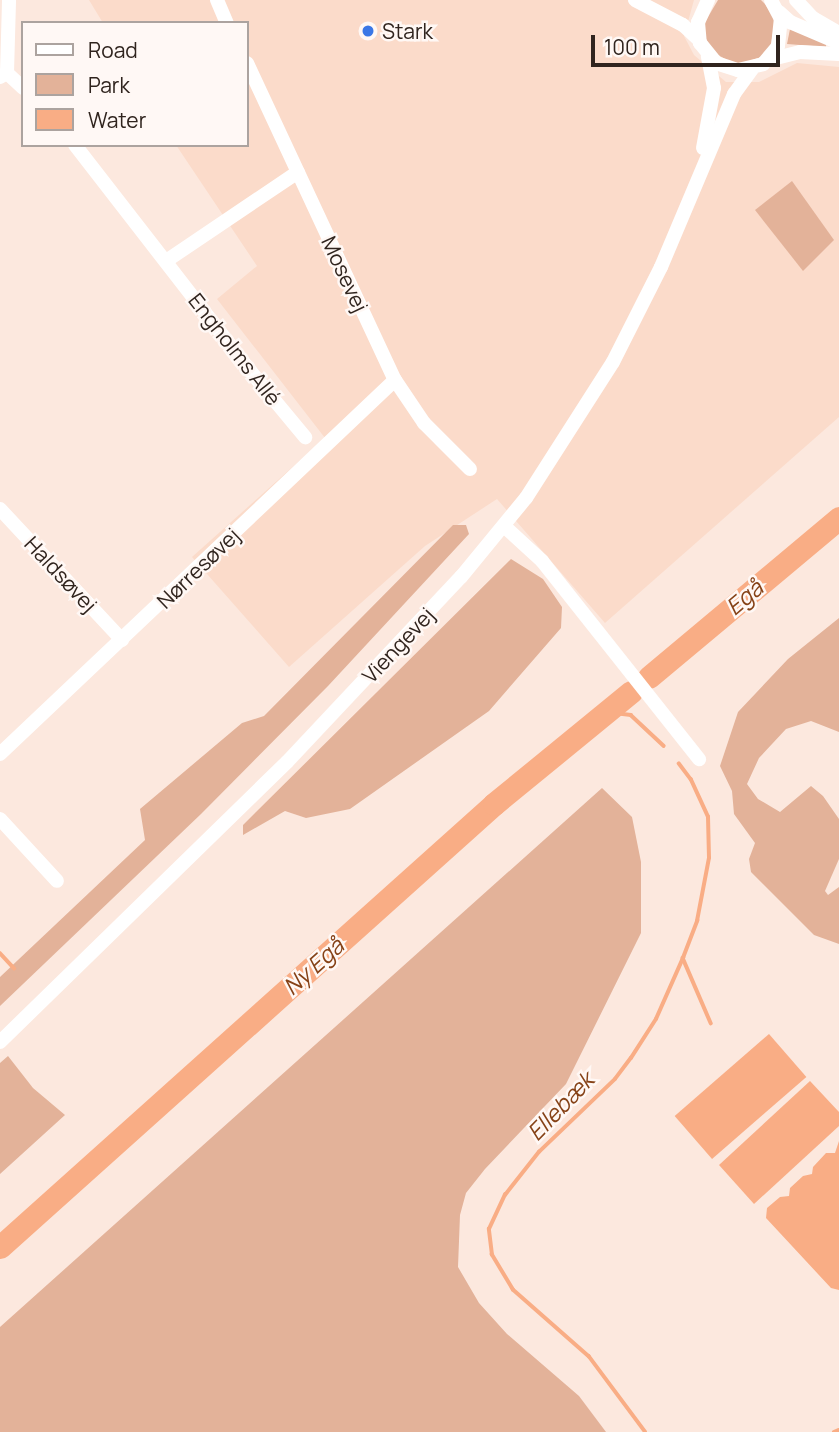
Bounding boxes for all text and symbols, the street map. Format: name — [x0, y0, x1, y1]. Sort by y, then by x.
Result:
place label: Stark — [382, 18, 433, 44]
legend — [21, 21, 248, 147]
scale bar — [594, 21, 783, 65]
marker: Stark — [360, 23, 376, 39]
text: 100 m — [604, 33, 660, 61]
text: Road — [88, 36, 138, 64]
text: Park — [88, 71, 130, 99]
text: Water — [88, 106, 146, 134]
street label: Mosevej — [317, 232, 373, 316]
street label: Engholms Allé — [183, 288, 287, 410]
street label: Nørresøvej — [152, 523, 244, 613]
street label: Haldsøvej — [20, 531, 102, 617]
water label: Egå — [720, 574, 768, 620]
street label: Viengevej — [357, 602, 439, 688]
water label: Ny Egå — [277, 932, 349, 1000]
water label: Ellebæk — [521, 1066, 599, 1146]

